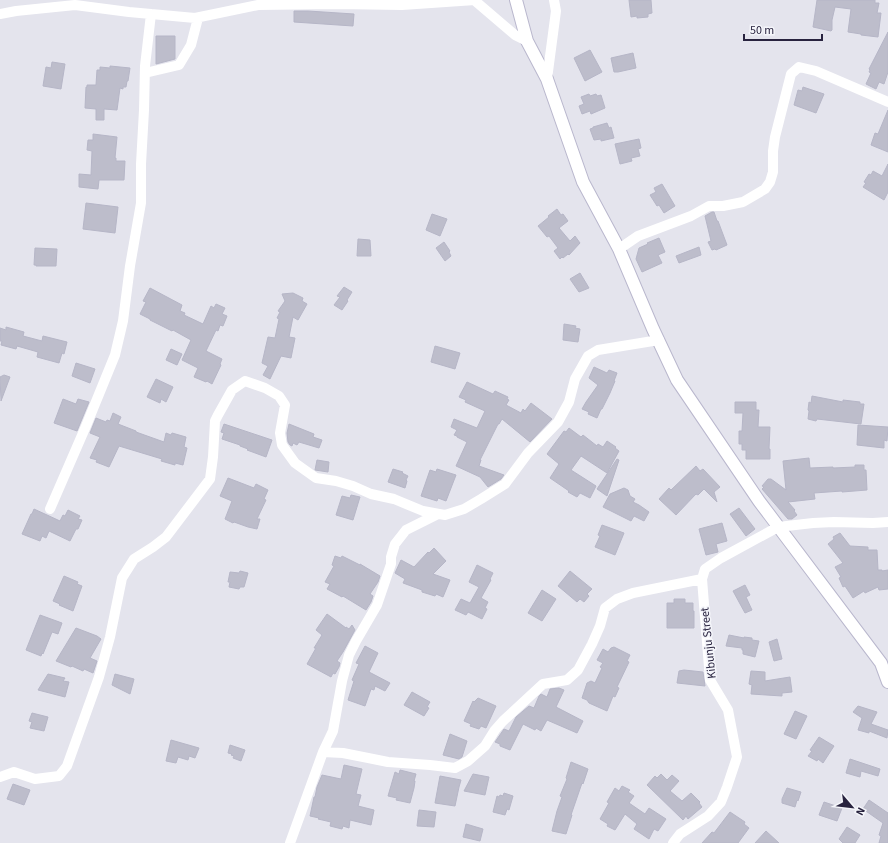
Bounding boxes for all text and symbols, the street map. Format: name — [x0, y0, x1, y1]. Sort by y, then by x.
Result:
scale bar — [744, 16, 822, 42]
text: 50 m — [750, 22, 774, 39]
street label: Kibunju Street — [696, 606, 721, 679]
north arrow — [832, 787, 872, 827]
text: N — [852, 805, 869, 818]

